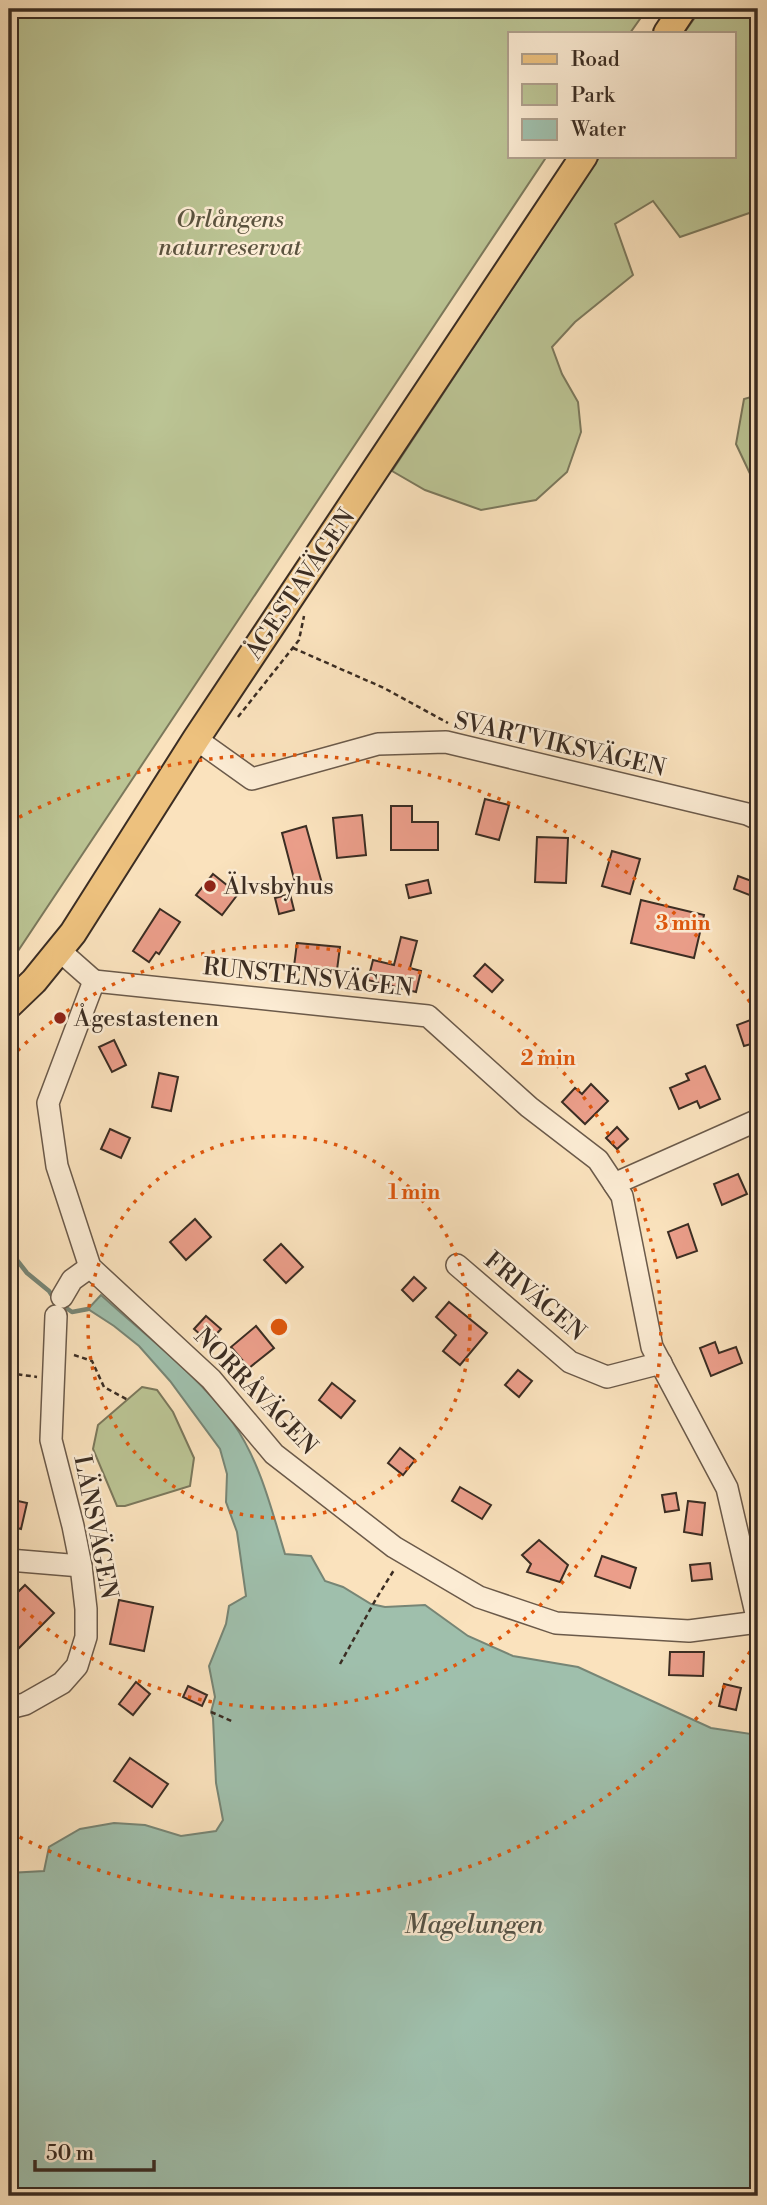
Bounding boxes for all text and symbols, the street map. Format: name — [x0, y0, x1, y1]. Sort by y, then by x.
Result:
legend — [508, 32, 736, 158]
text: Road — [571, 47, 620, 73]
text: Park — [571, 83, 616, 109]
text: Water — [570, 117, 626, 143]
park label: Orlångens naturreservat — [159, 205, 303, 263]
street label: ÅGESTAVÄGEN — [238, 503, 362, 666]
street label: SVARTVIKSVÄGEN — [451, 705, 669, 784]
place label: Älvsbyhus — [223, 871, 334, 902]
marker: Älvsbyhus — [202, 878, 218, 894]
text: 3 min — [656, 911, 710, 937]
street label: RUNSTENSVÄGEN — [201, 951, 415, 1004]
place label: Ågestastenen — [73, 1003, 219, 1034]
marker: Ågestastenen — [52, 1010, 68, 1026]
text: 2 min — [520, 1046, 576, 1072]
text: 1 min — [388, 1180, 440, 1206]
street label: FRIVÄGEN — [478, 1245, 592, 1348]
centre of rings — [267, 1315, 291, 1339]
street label: NORRÅVÄGEN — [187, 1321, 324, 1461]
street label: LÄNSVÄGEN — [66, 1453, 125, 1602]
water label: Magelungen — [404, 1909, 544, 1941]
scale bar — [35, 2128, 154, 2172]
text: 50 m — [46, 2141, 94, 2167]

